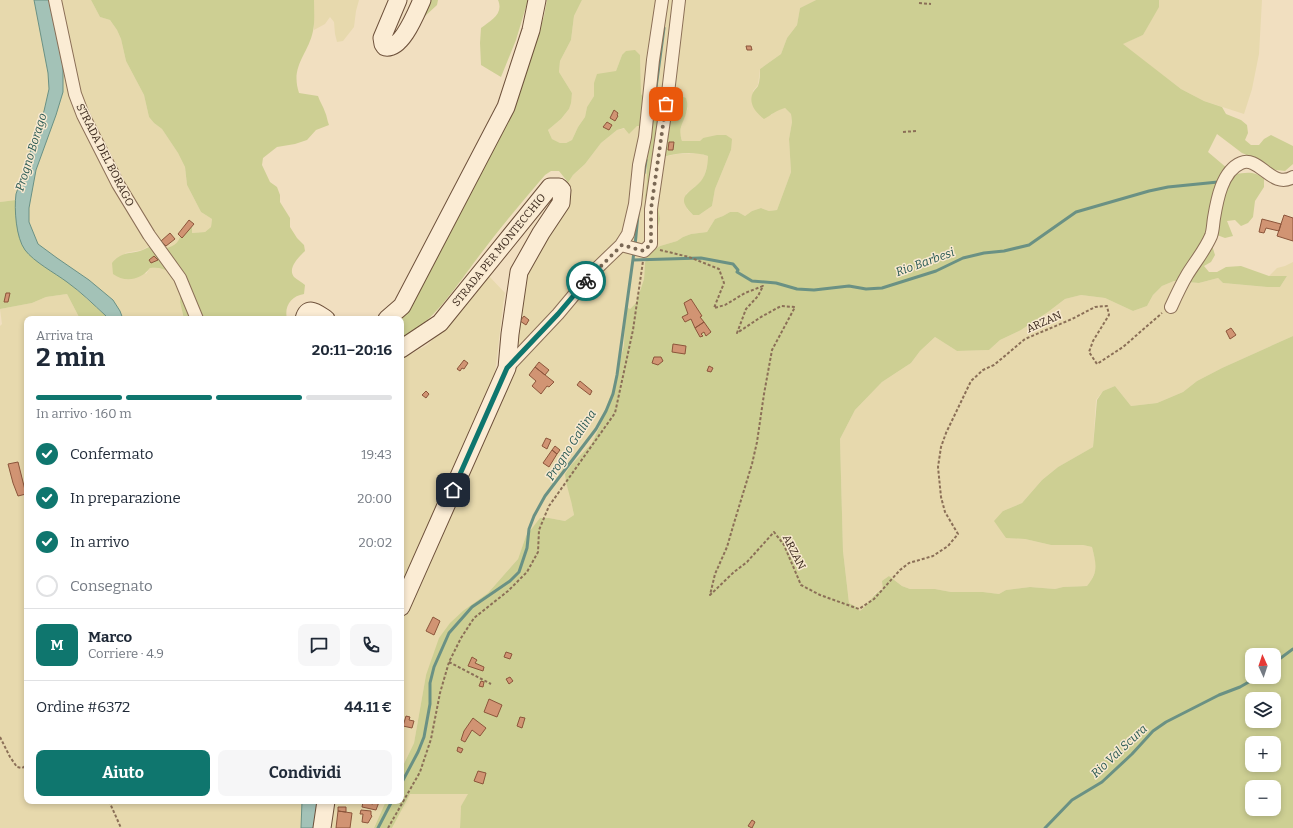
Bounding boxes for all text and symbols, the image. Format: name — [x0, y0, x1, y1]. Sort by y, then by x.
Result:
pin — [649, 87, 683, 121]
icon: bag — [655, 93, 677, 115]
street label: STRADA DEL BORAGO — [73, 101, 137, 209]
water label: Progno Borago — [12, 111, 50, 193]
street label: STRADA PER MONTECCHIO — [450, 191, 548, 309]
water label: Rio Barbesi — [894, 245, 957, 279]
courier — [566, 261, 606, 301]
icon: bike — [575, 270, 597, 292]
street label: ARZAN — [1024, 308, 1064, 336]
text: Arriva tra — [36, 328, 93, 343]
text: 20:11–20:16 — [312, 341, 392, 359]
text: 2 min — [36, 342, 105, 373]
text: In arrivo · 160 m — [36, 406, 132, 421]
water label: Progno Gallina — [543, 407, 599, 483]
icon: check — [36, 443, 58, 465]
text: Confermato — [70, 445, 153, 463]
text: 19:43 — [361, 447, 392, 462]
pin — [436, 473, 470, 507]
icon: home — [442, 479, 464, 501]
icon: check — [36, 487, 58, 509]
text: In preparazione — [70, 489, 181, 507]
text: 20:00 — [357, 491, 392, 506]
icon: check — [36, 531, 58, 553]
street label: ARZAN — [780, 532, 808, 572]
text: In arrivo — [70, 533, 129, 551]
text: 20:02 — [358, 535, 392, 550]
text: Consegnato — [70, 577, 153, 595]
button: chat — [298, 624, 340, 666]
button: phone — [350, 624, 392, 666]
text: Marco — [88, 628, 132, 646]
text: M — [50, 636, 64, 654]
text: Corriere · 4.9 — [88, 646, 164, 661]
north arrow — [1245, 648, 1281, 684]
map controls — [1245, 648, 1281, 816]
button: layers — [1245, 692, 1281, 728]
text: Ordine #6372 — [36, 698, 130, 716]
text: 44.11 € — [344, 698, 392, 716]
water label: Rio Val Scura — [1088, 722, 1150, 780]
button: + — [1245, 736, 1281, 772]
button: Aiuto — [36, 750, 210, 796]
button: Condividi — [218, 750, 392, 796]
button: − — [1245, 780, 1281, 816]

